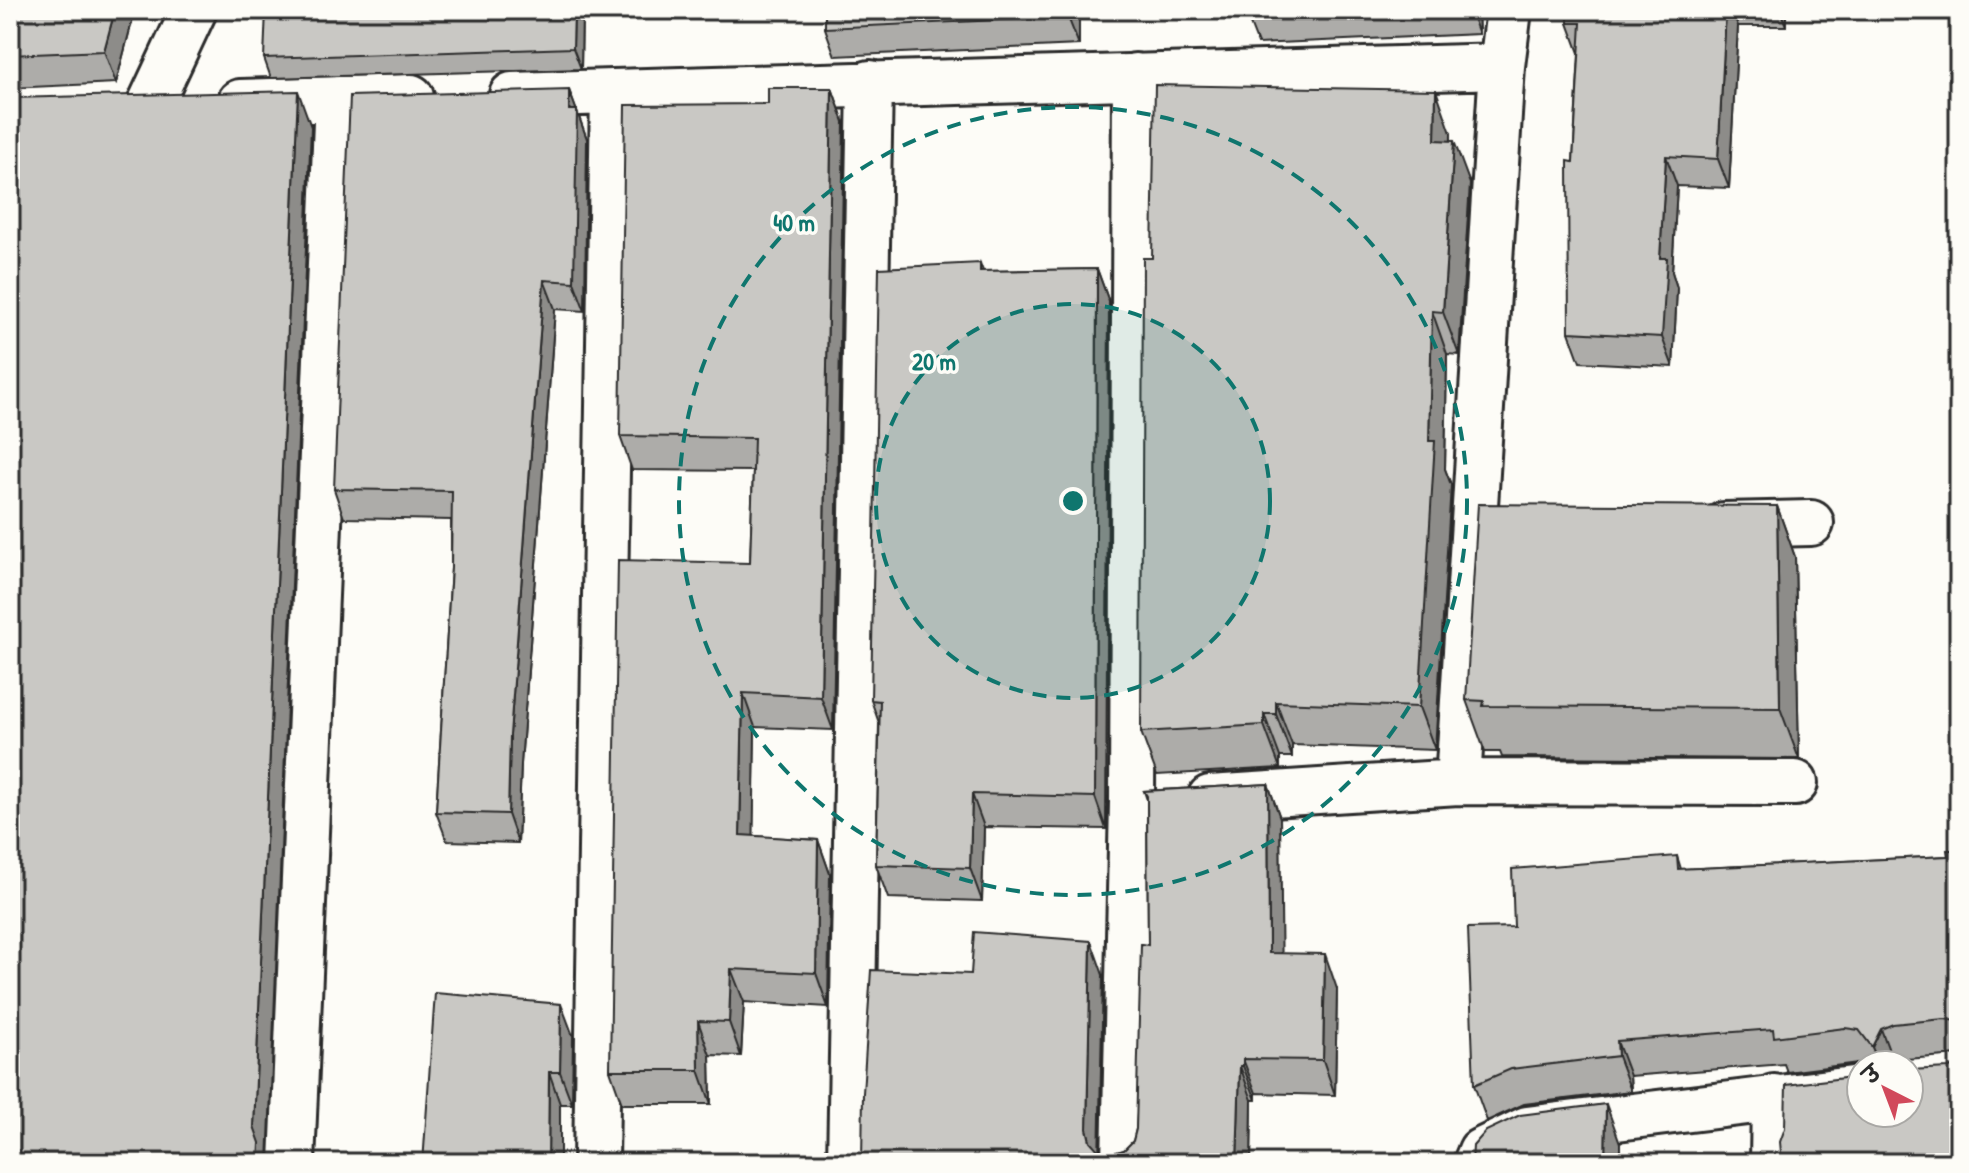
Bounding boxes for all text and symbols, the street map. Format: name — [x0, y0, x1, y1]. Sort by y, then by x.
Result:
text: 40 m — [773, 206, 815, 238]
text: 20 m — [912, 345, 956, 377]
centre of rings — [1059, 487, 1087, 515]
north arrow — [1845, 1049, 1925, 1129]
text: उ — [1855, 1057, 1889, 1092]

